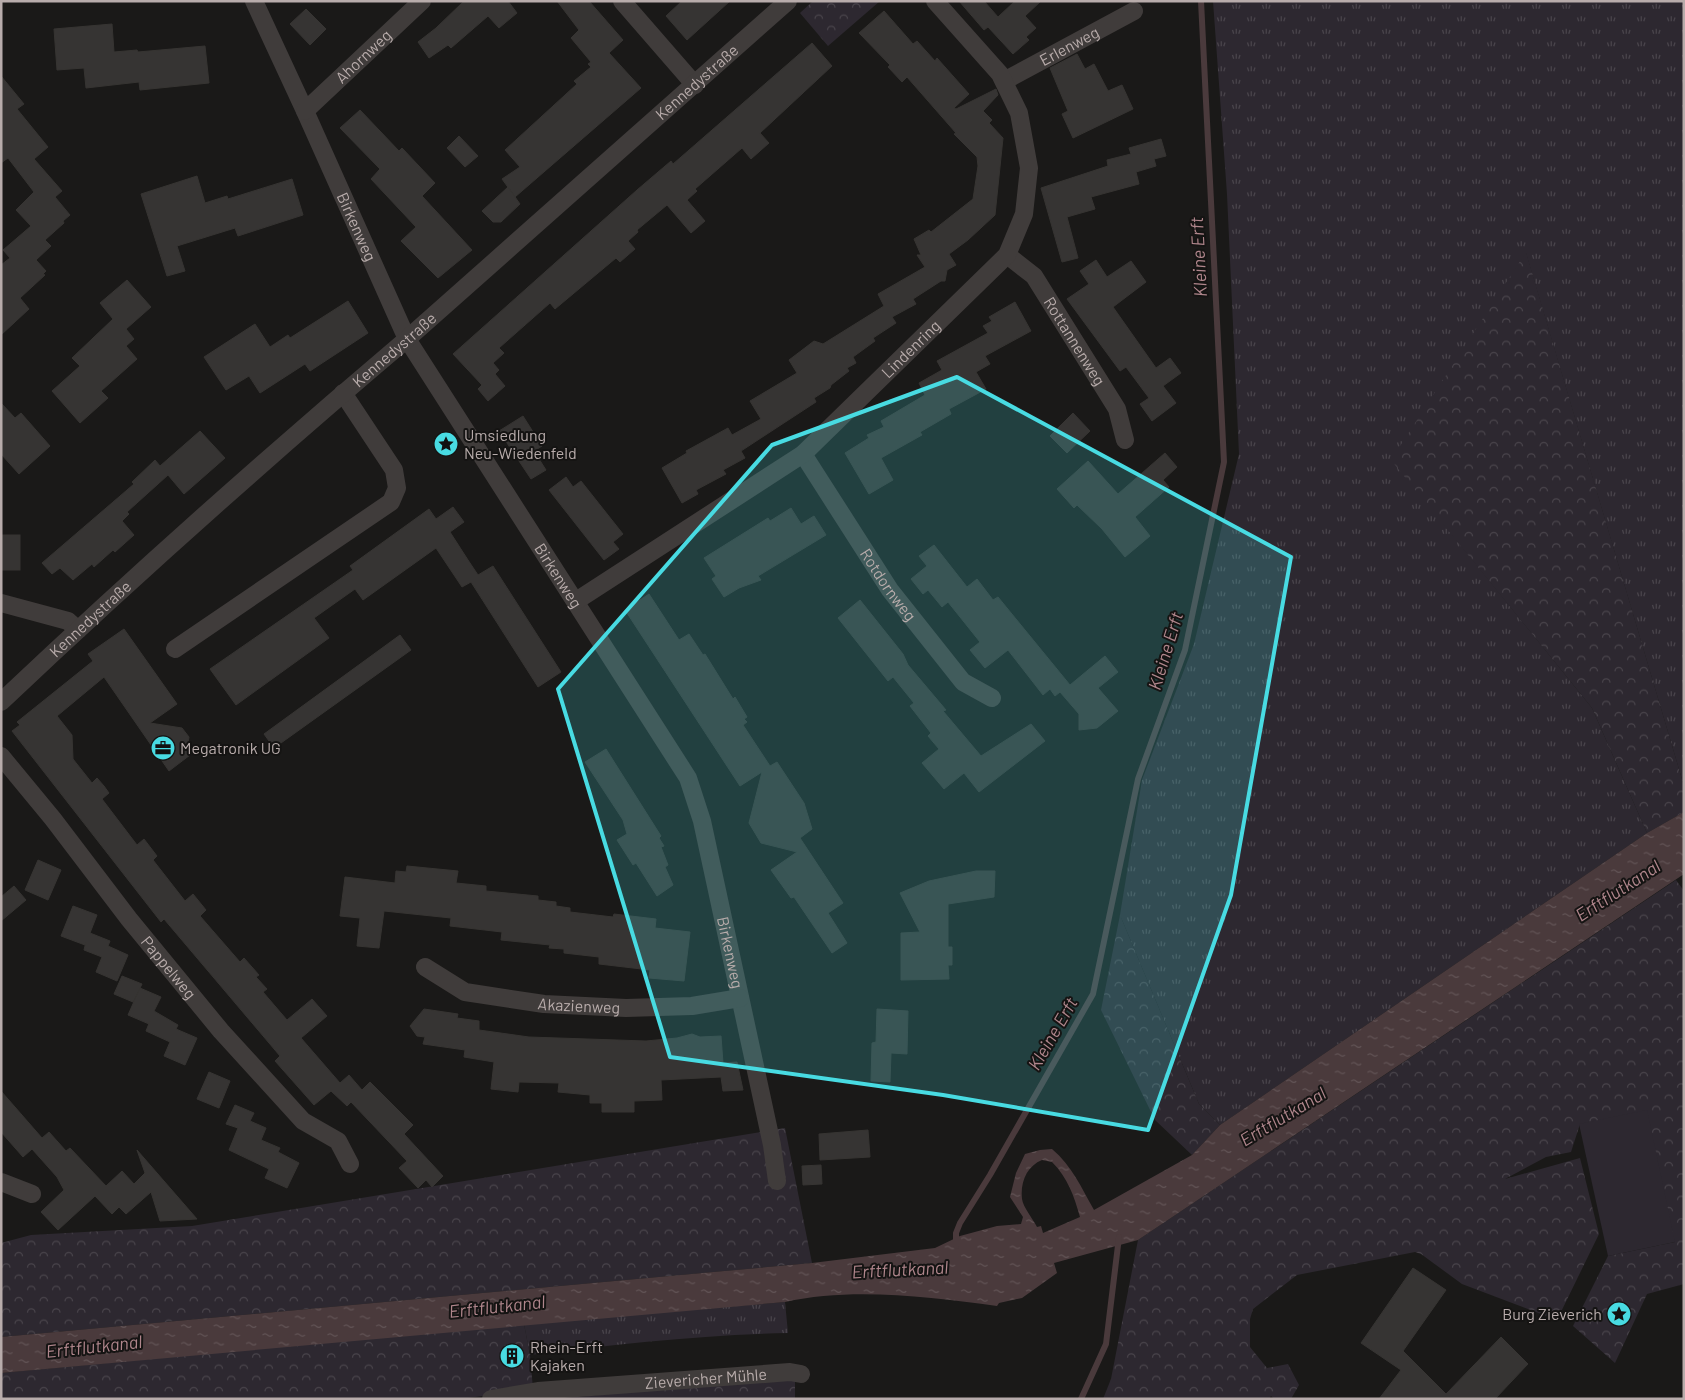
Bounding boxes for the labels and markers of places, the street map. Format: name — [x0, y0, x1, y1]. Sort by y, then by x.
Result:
place label: Umsiedlung Neu-Wiedenfeld — [464, 425, 577, 462]
place icon: Umsiedlung Neu-Wiedenfeld — [433, 431, 459, 457]
office icon: Megatronik UG — [150, 735, 176, 761]
place label: Megatronik UG — [180, 738, 281, 757]
place icon: Burg Zieverich — [1606, 1301, 1632, 1327]
place label: Burg Zieverich — [1502, 1304, 1602, 1323]
place label: Rhein-Erft Kajaken — [530, 1337, 603, 1374]
building icon: Rhein-Erft Kajaken — [499, 1343, 525, 1369]

